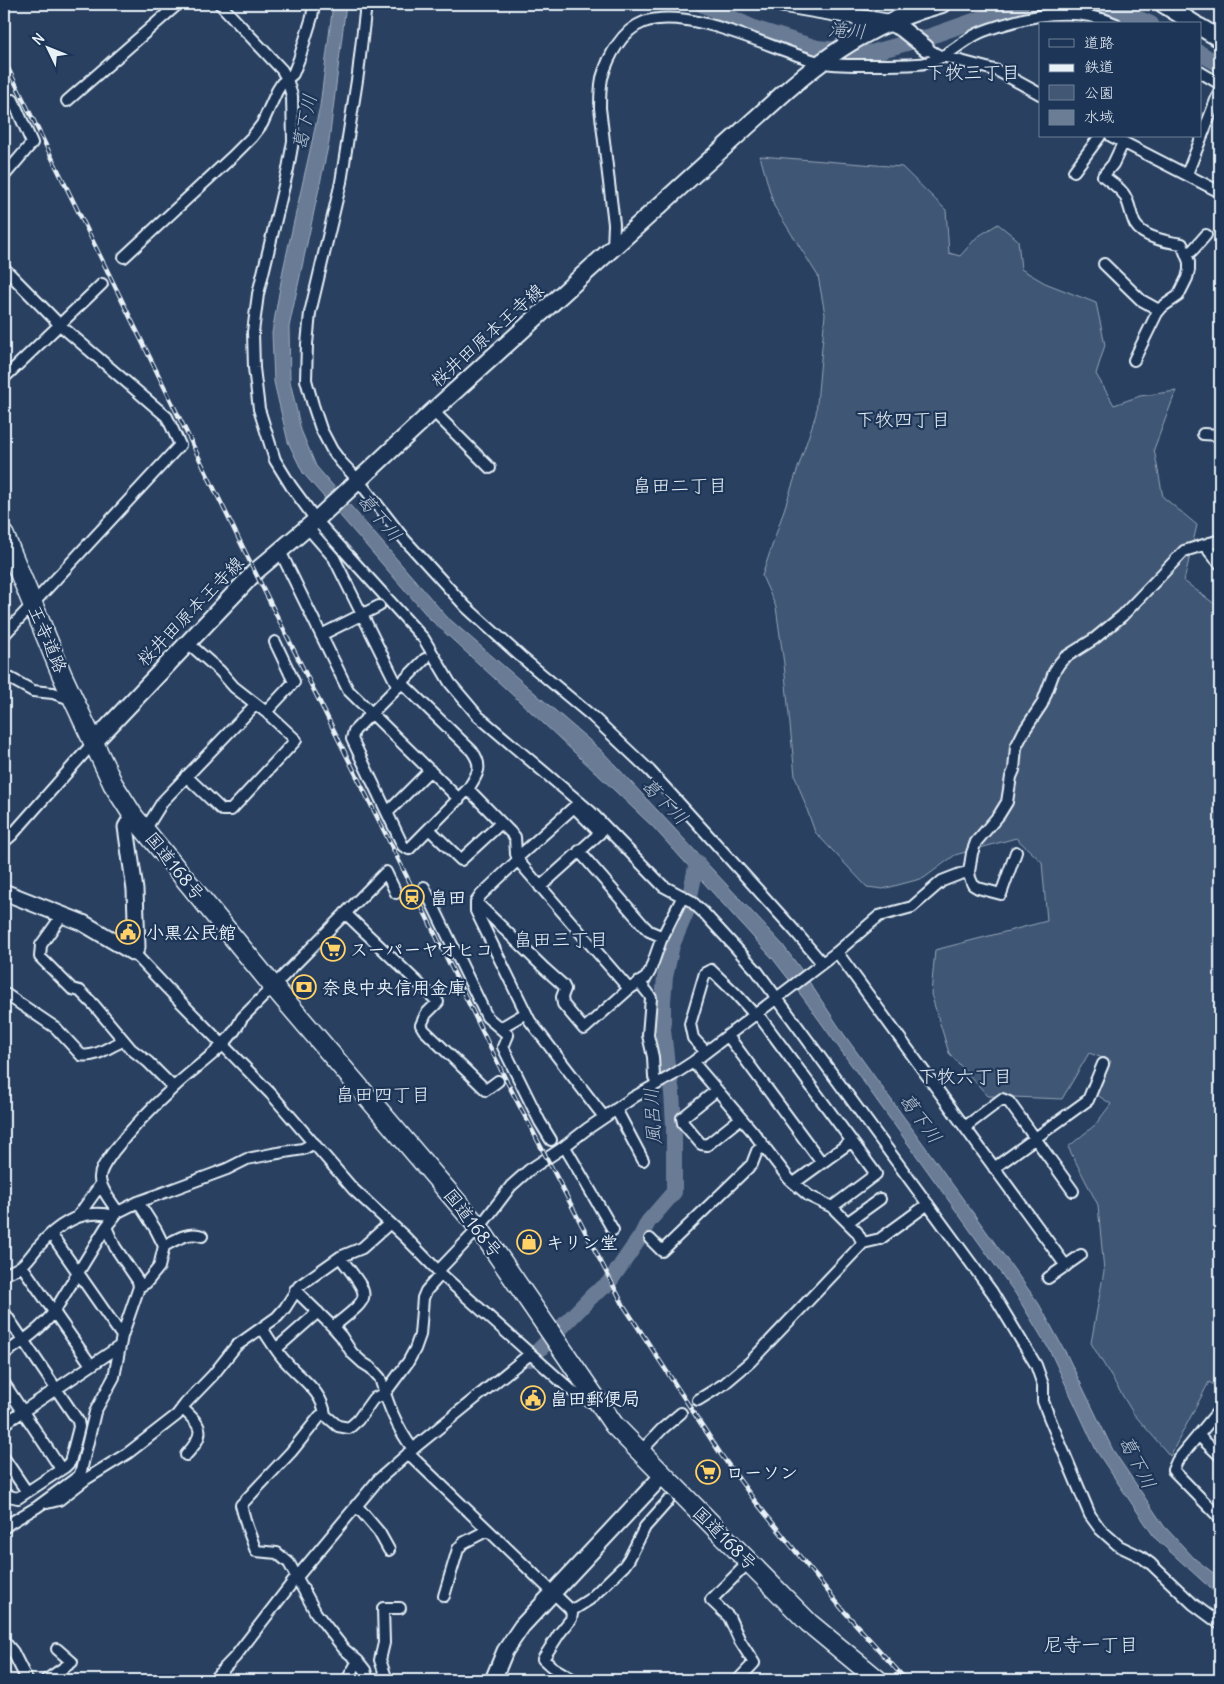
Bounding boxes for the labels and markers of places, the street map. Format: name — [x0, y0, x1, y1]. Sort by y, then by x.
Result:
station icon: 畠田 — [399, 884, 425, 910]
place label: 畠田 — [430, 886, 466, 909]
public building icon: 小黒公民館 — [115, 919, 141, 945]
place label: 小黒公民館 — [146, 921, 236, 944]
supermarket icon: スーパーヤオヒコ — [320, 936, 346, 962]
place label: スーパーヤオヒコ — [350, 938, 493, 961]
bank icon: 奈良中央信用金庫 — [291, 974, 317, 1000]
place label: 奈良中央信用金庫 — [322, 976, 466, 999]
shop icon: キリン堂 — [516, 1229, 542, 1255]
place label: キリン堂 — [546, 1231, 618, 1254]
public building icon: 畠田郵便局 — [520, 1385, 546, 1411]
place label: 畠田郵便局 — [550, 1387, 640, 1410]
supermarket icon: ローソン — [695, 1459, 721, 1485]
place label: ローソン — [726, 1461, 798, 1484]

